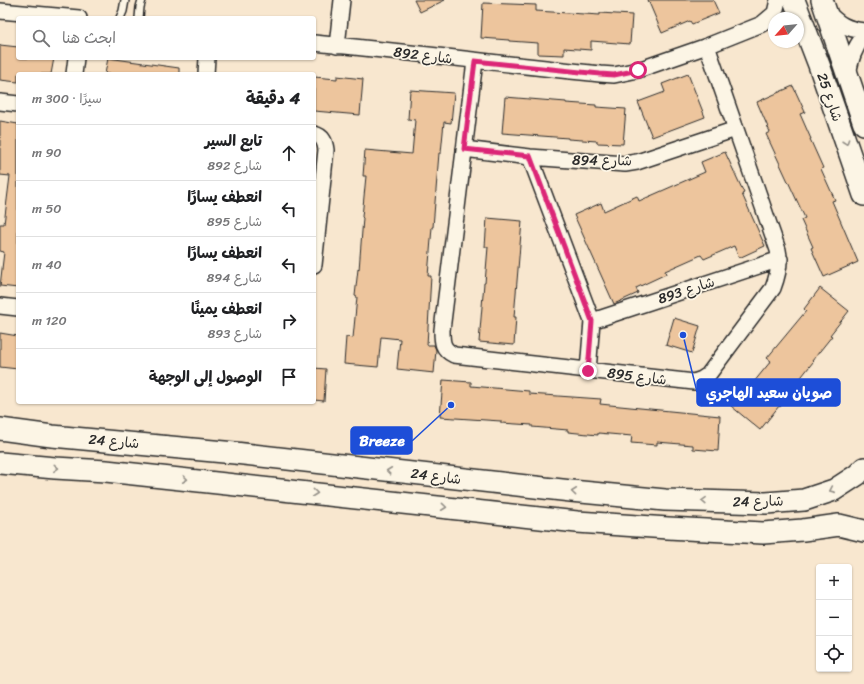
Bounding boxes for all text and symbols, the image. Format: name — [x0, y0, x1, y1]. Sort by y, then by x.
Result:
north arrow — [768, 12, 804, 48]
search box — [16, 16, 316, 60]
text: ابحث هنا — [62, 25, 116, 51]
icon: search — [30, 27, 52, 49]
street label: شارع 892 — [392, 39, 454, 72]
route start — [629, 61, 647, 79]
street label: شارع 25 — [809, 69, 850, 125]
text: 4 دقيقة — [246, 83, 300, 113]
text: سيرًا · 300 m — [32, 87, 102, 110]
text: تابع السير — [205, 128, 262, 154]
one-way arrow — [841, 138, 849, 145]
text: 90 m — [32, 141, 62, 164]
icon: ahead — [278, 142, 300, 164]
street label: شارع 894 — [572, 147, 632, 174]
text: شارع 892 — [207, 154, 262, 177]
text: انعطف يسارًا — [187, 184, 262, 210]
text: 50 m — [32, 197, 62, 220]
icon: left — [278, 198, 300, 220]
text: شارع 895 — [207, 210, 262, 233]
text: انعطف يسارًا — [187, 240, 262, 266]
text: 40 m — [32, 253, 62, 276]
icon: left — [278, 254, 300, 276]
text: شارع 894 — [207, 266, 262, 289]
street label: شارع 893 — [654, 270, 718, 311]
text: انعطف يمينًا — [191, 296, 262, 322]
text: 120 m — [32, 309, 67, 332]
icon: right — [278, 310, 300, 332]
text: شارع 893 — [208, 322, 262, 345]
street label: شارع 895 — [606, 360, 668, 393]
route end — [579, 362, 597, 380]
text: الوصول إلى الوجهة — [149, 364, 262, 390]
icon: arrive — [278, 366, 300, 388]
callout: صويان سعيد الهاجري — [697, 379, 840, 406]
text: صويان سعيد الهاجري — [706, 380, 832, 406]
street label: شارع 24 — [88, 427, 140, 456]
callout: Breeze — [351, 427, 412, 454]
text: Breeze — [359, 428, 405, 454]
street label: شارع 24 — [409, 461, 463, 492]
one-way arrow — [53, 463, 59, 472]
one-way arrow — [386, 466, 392, 475]
one-way arrow — [182, 474, 189, 483]
one-way arrow — [828, 485, 836, 493]
one-way arrow — [571, 487, 577, 496]
one-way arrow — [312, 488, 318, 497]
street label: شارع 24 — [732, 489, 784, 514]
one-way arrow — [701, 497, 707, 505]
one-way arrow — [441, 502, 447, 511]
map controls — [816, 564, 852, 672]
button: + — [816, 564, 852, 600]
button: − — [816, 600, 852, 636]
button: locate — [816, 636, 852, 672]

